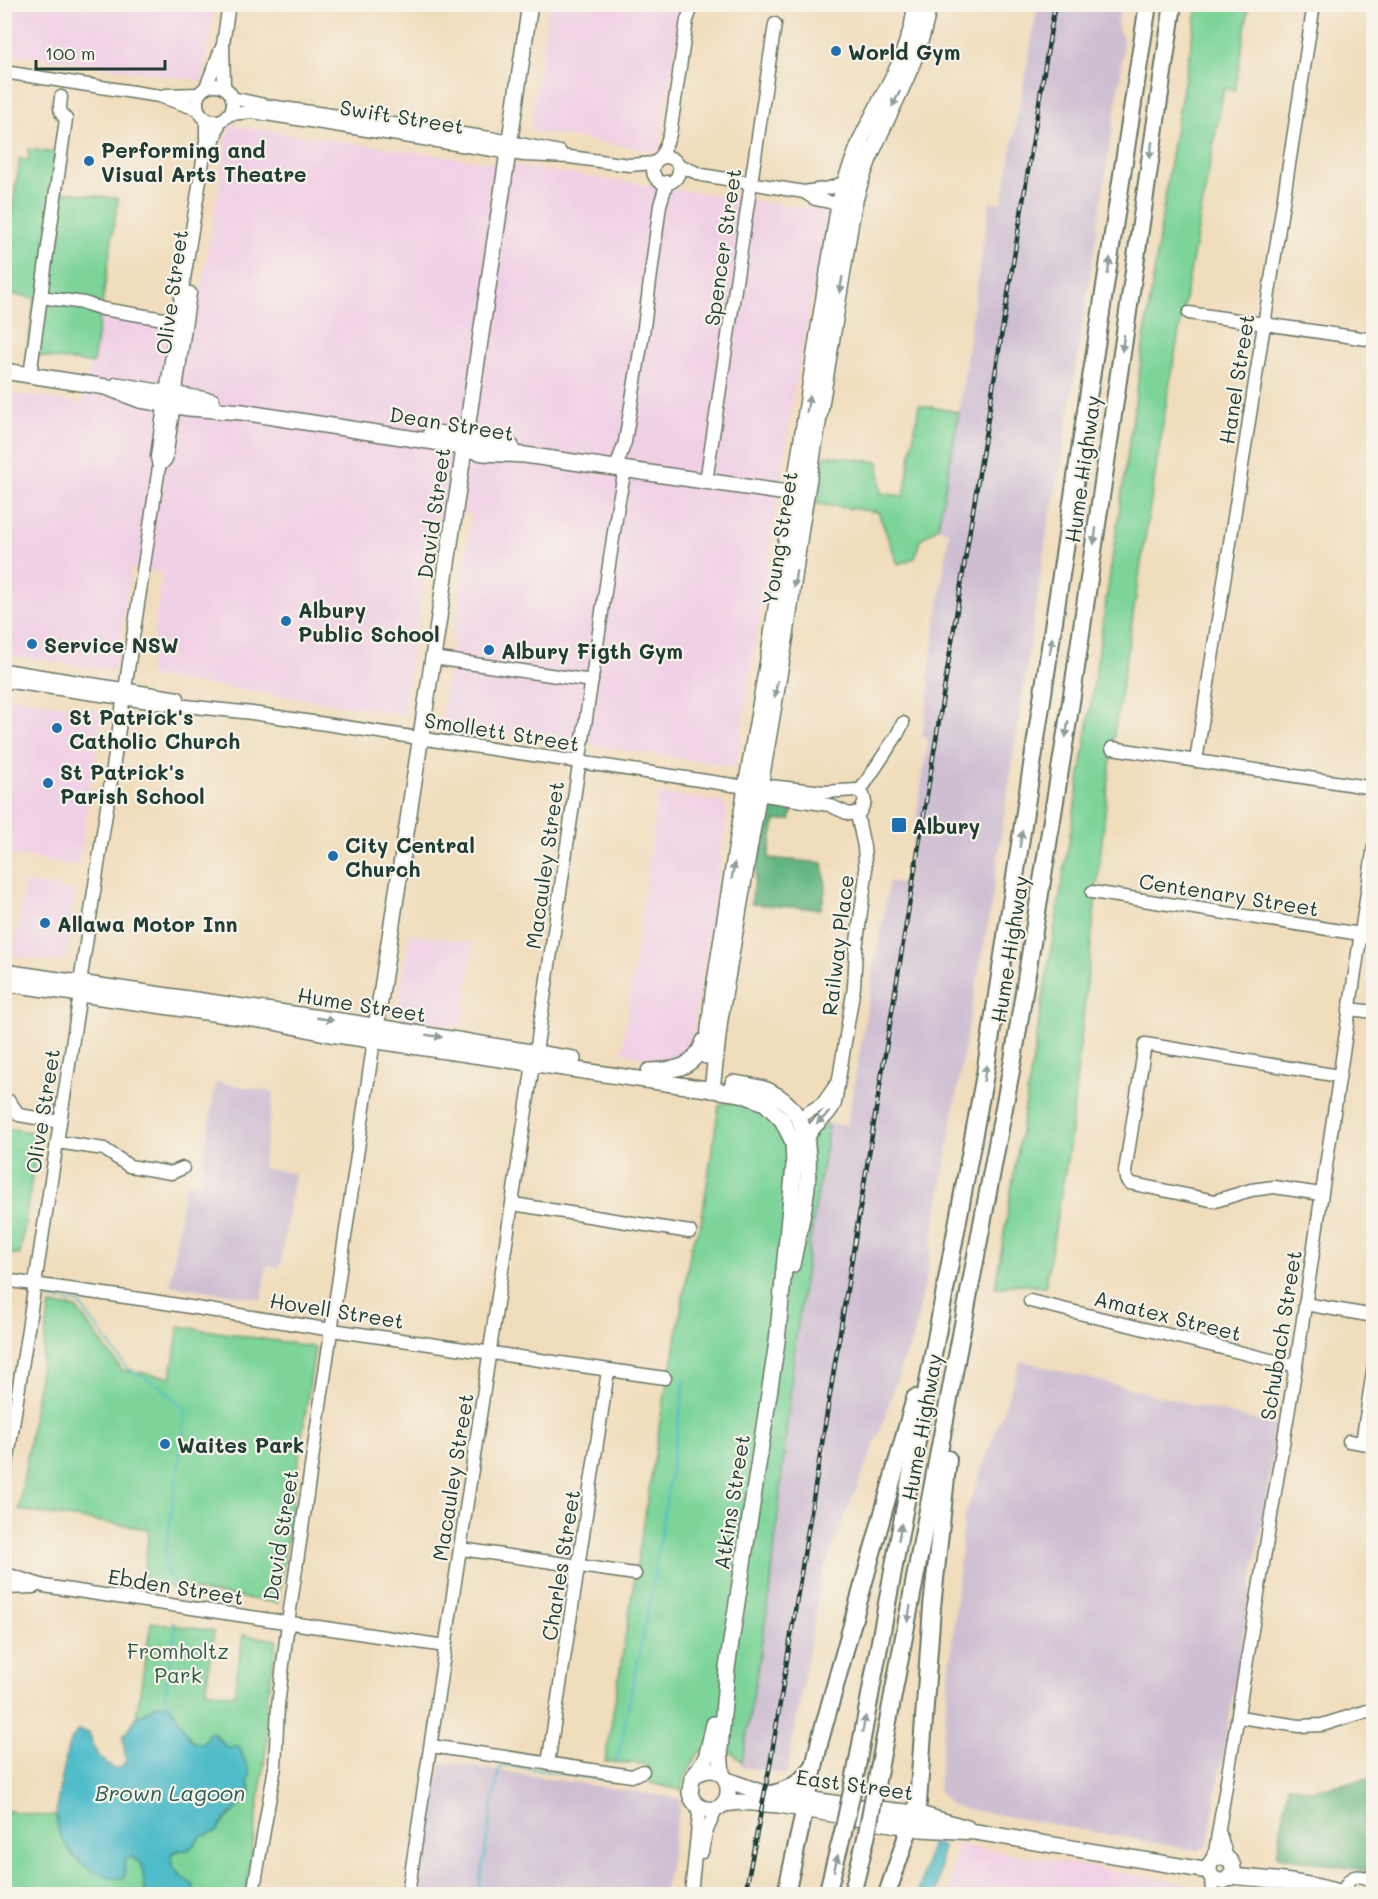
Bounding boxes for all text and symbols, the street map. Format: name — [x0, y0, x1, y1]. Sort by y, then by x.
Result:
scale bar — [36, 33, 165, 71]
place label: World Gym — [848, 38, 960, 66]
text: 100 m — [45, 41, 95, 65]
marker: World Gym — [829, 44, 843, 58]
one-way arrow — [891, 91, 901, 108]
street label: Swift Street — [338, 93, 466, 139]
place label: Performing and Visual Arts Theatre — [101, 136, 307, 187]
one-way arrow — [1146, 141, 1155, 160]
marker: Performing and Visual Arts Theatre — [82, 154, 96, 168]
street label: Spencer Street — [698, 166, 746, 328]
street label: Olive Street — [149, 228, 193, 356]
one-way arrow — [1104, 257, 1113, 276]
one-way arrow — [837, 275, 846, 294]
street label: Hanel Street — [1212, 312, 1260, 446]
one-way arrow — [1118, 334, 1127, 353]
one-way arrow — [803, 394, 812, 413]
street label: Hume Highway — [1058, 394, 1106, 544]
street label: Dean Street — [388, 400, 516, 446]
street label: David Street — [410, 446, 456, 580]
street label: Young Street — [755, 469, 803, 607]
one-way arrow — [1090, 527, 1099, 546]
one-way arrow — [790, 570, 799, 589]
place label: Albury Public School — [298, 596, 440, 647]
marker: Albury Public School — [279, 614, 293, 628]
place label: Service NSW — [44, 631, 179, 658]
one-way arrow — [1046, 636, 1055, 655]
marker: Service NSW — [25, 637, 39, 651]
place label: Albury Figth Gym — [501, 637, 683, 665]
marker: Albury Figth Gym — [482, 643, 496, 657]
one-way arrow — [772, 680, 781, 699]
place label: St Patrick's Catholic Church — [69, 703, 240, 754]
street label: Smollett Street — [423, 705, 581, 757]
one-way arrow — [1062, 720, 1071, 739]
marker: St Patrick's Catholic Church — [50, 721, 64, 735]
place label: St Patrick's Parish School — [60, 758, 205, 809]
marker: St Patrick's Parish School — [41, 776, 55, 790]
street label: Macauley Street — [519, 779, 569, 951]
place label: Albury — [912, 812, 980, 840]
marker: Albury — [890, 816, 908, 834]
one-way arrow — [1017, 829, 1026, 848]
place label: City Central Church — [345, 831, 475, 882]
marker: City Central Church — [326, 849, 340, 863]
one-way arrow — [728, 861, 737, 880]
street label: Centenary Street — [1137, 866, 1321, 922]
street label: Railway Place — [815, 873, 859, 1017]
street label: Hume Highway — [984, 873, 1034, 1025]
place label: Allawa Motor Inn — [57, 910, 238, 937]
marker: Allawa Motor Inn — [38, 916, 52, 930]
street label: Hume Street — [296, 981, 428, 1027]
one-way arrow — [316, 1015, 335, 1024]
one-way arrow — [424, 1032, 443, 1041]
street label: Olive Street — [19, 1047, 65, 1175]
one-way arrow — [981, 1063, 990, 1082]
one-way arrow — [816, 1111, 831, 1125]
street label: Schubach Street — [1253, 1248, 1307, 1422]
street label: Amatex Street — [1092, 1284, 1244, 1346]
street label: Hovell Street — [268, 1286, 406, 1334]
street label: Hume Highway — [895, 1351, 947, 1503]
street label: Macauley Street — [425, 1391, 479, 1563]
place label: Waites Park — [177, 1431, 304, 1458]
street label: Atkins Street — [707, 1432, 755, 1572]
marker: Waites Park — [158, 1437, 172, 1451]
street label: David Street — [256, 1468, 304, 1602]
street label: Charles Street — [535, 1488, 585, 1642]
one-way arrow — [896, 1523, 905, 1542]
street label: Ebden Street — [106, 1562, 246, 1610]
one-way arrow — [904, 1605, 913, 1624]
park label: Fromholtz Park — [127, 1637, 229, 1688]
one-way arrow — [860, 1714, 869, 1733]
street label: East Street — [795, 1762, 915, 1806]
water label: Brown Lagoon — [95, 1778, 245, 1807]
one-way arrow — [831, 1854, 841, 1873]

